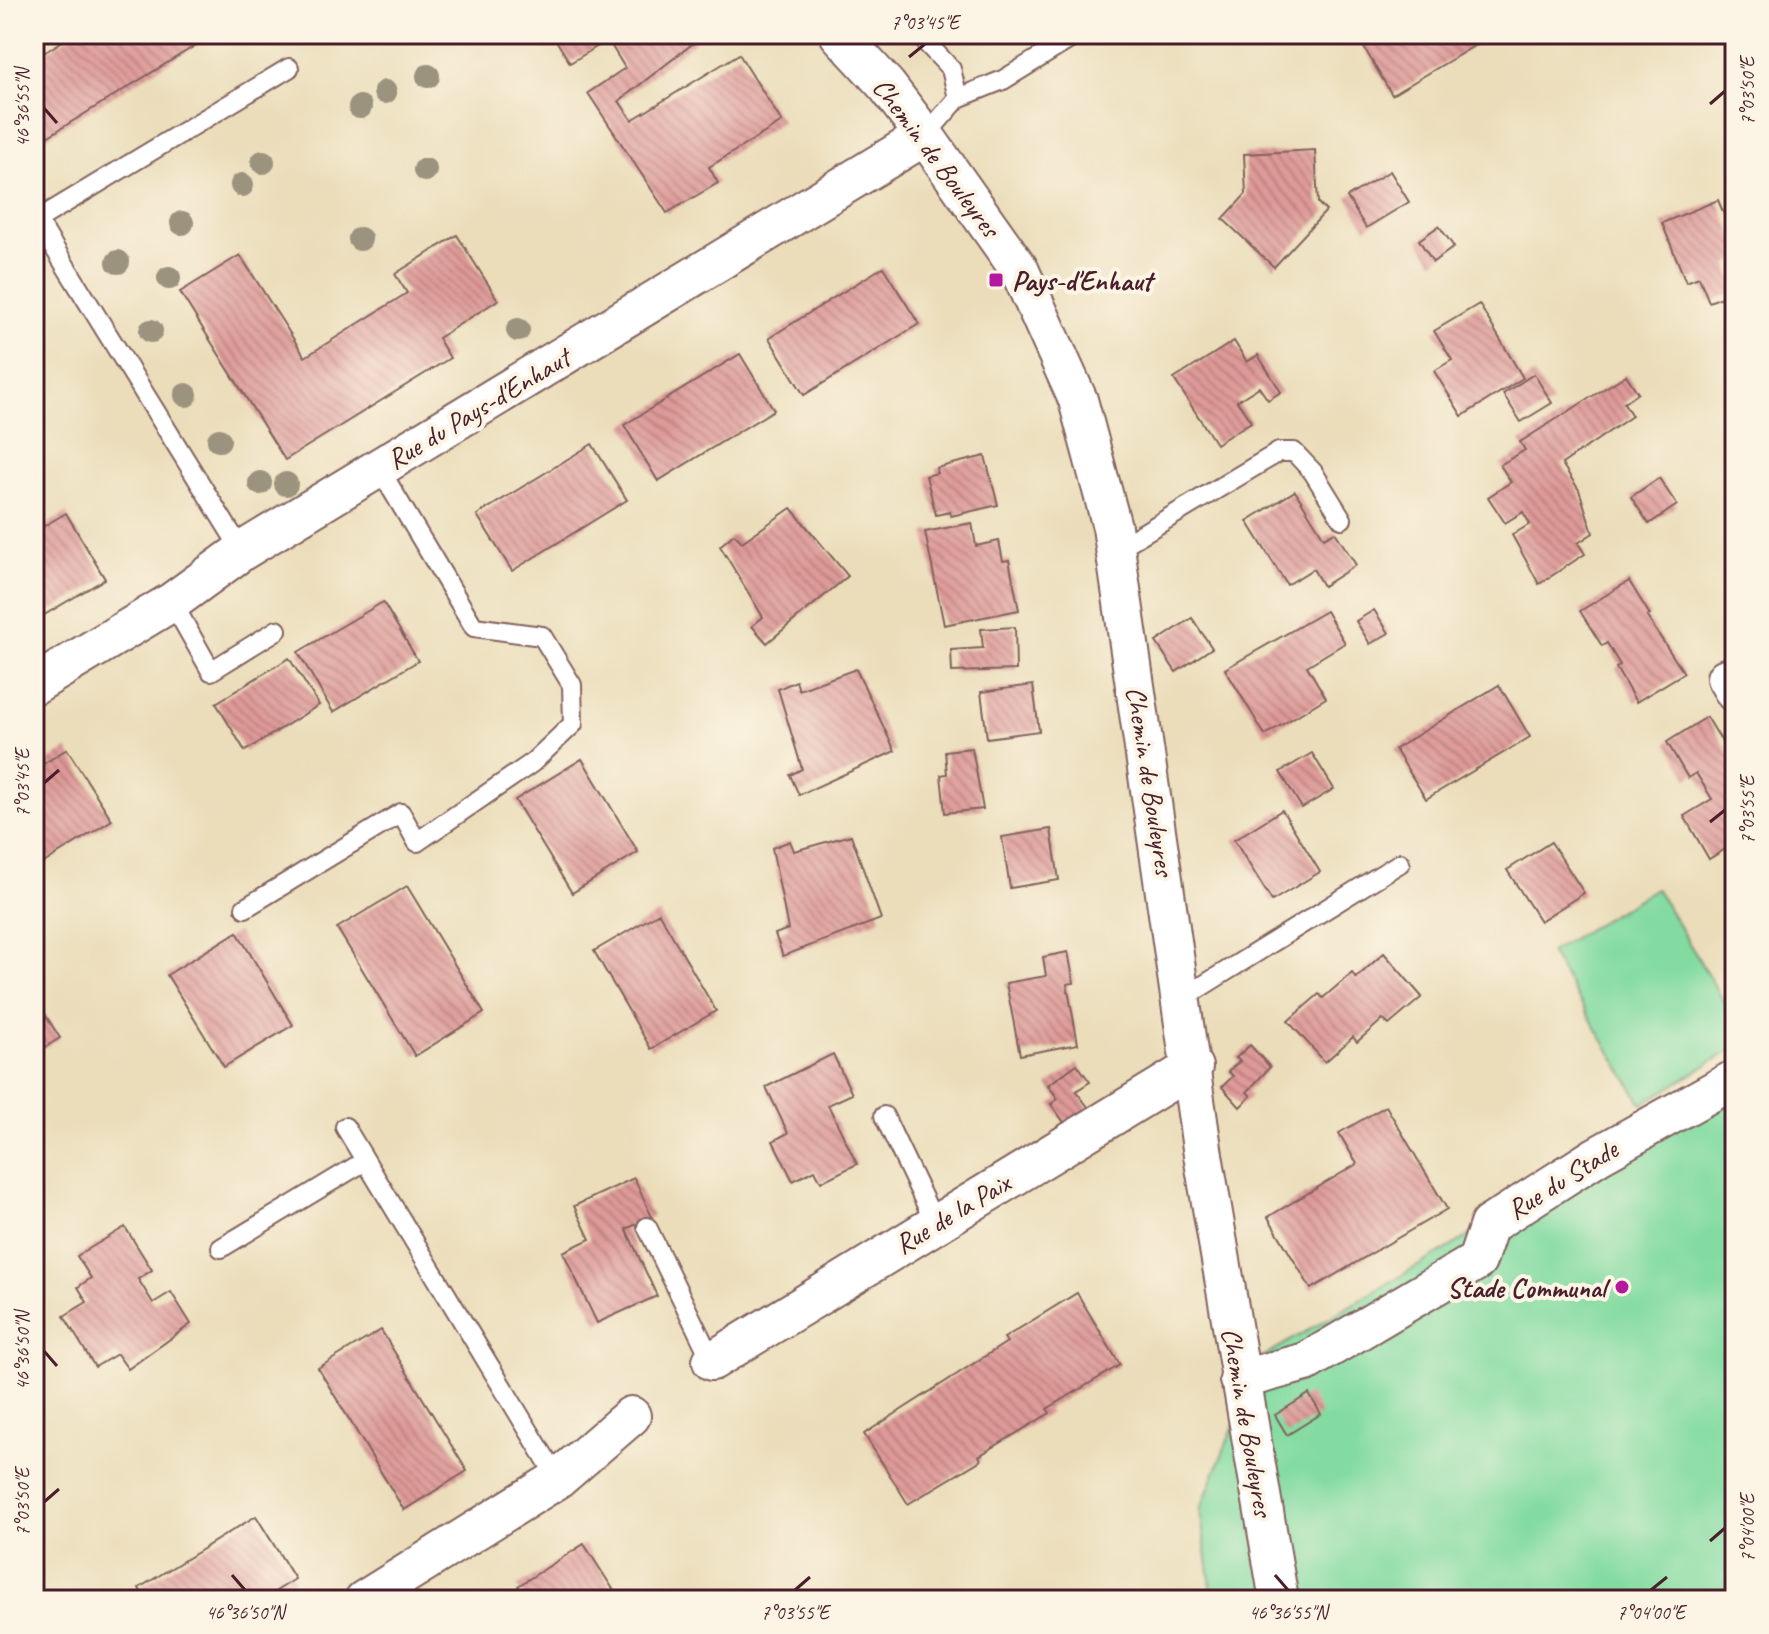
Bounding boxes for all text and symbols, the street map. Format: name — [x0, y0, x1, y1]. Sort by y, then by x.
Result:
text: 7°03'45"E — [891, 10, 962, 35]
text: 7°03'50"E — [1735, 54, 1760, 125]
text: 46°36'55"N — [10, 66, 35, 147]
street label: Chemin de Bouleyres — [865, 71, 1009, 246]
place label: Pays-d'Enhaut — [1012, 263, 1157, 298]
marker: Pays-d'Enhaut — [987, 271, 1005, 289]
street label: Rue du Pays-d'Enhaut — [380, 338, 579, 477]
street label: Chemin de Bouleyres — [1118, 684, 1183, 880]
text: 7°03'45"E — [10, 746, 35, 817]
text: 7°03'55"E — [1735, 773, 1760, 844]
street label: Rue du Stade — [1500, 1131, 1626, 1227]
street label: Rue de la Paix — [888, 1164, 1018, 1262]
place label: Stade Communal — [1447, 1270, 1611, 1305]
marker: Stade Communal — [1613, 1278, 1631, 1296]
text: 46°36'50"N — [10, 1309, 35, 1390]
street label: Chemin de Bouleyres — [1214, 1325, 1282, 1522]
text: 7°03'50"E — [10, 1465, 35, 1536]
text: 7°04'00"E — [1735, 1491, 1760, 1562]
text: 46°36'50"N — [206, 1600, 287, 1625]
text: 7°03'55"E — [761, 1600, 832, 1625]
text: 46°36'55"N — [1249, 1600, 1330, 1625]
text: 7°04'00"E — [1617, 1600, 1688, 1625]

